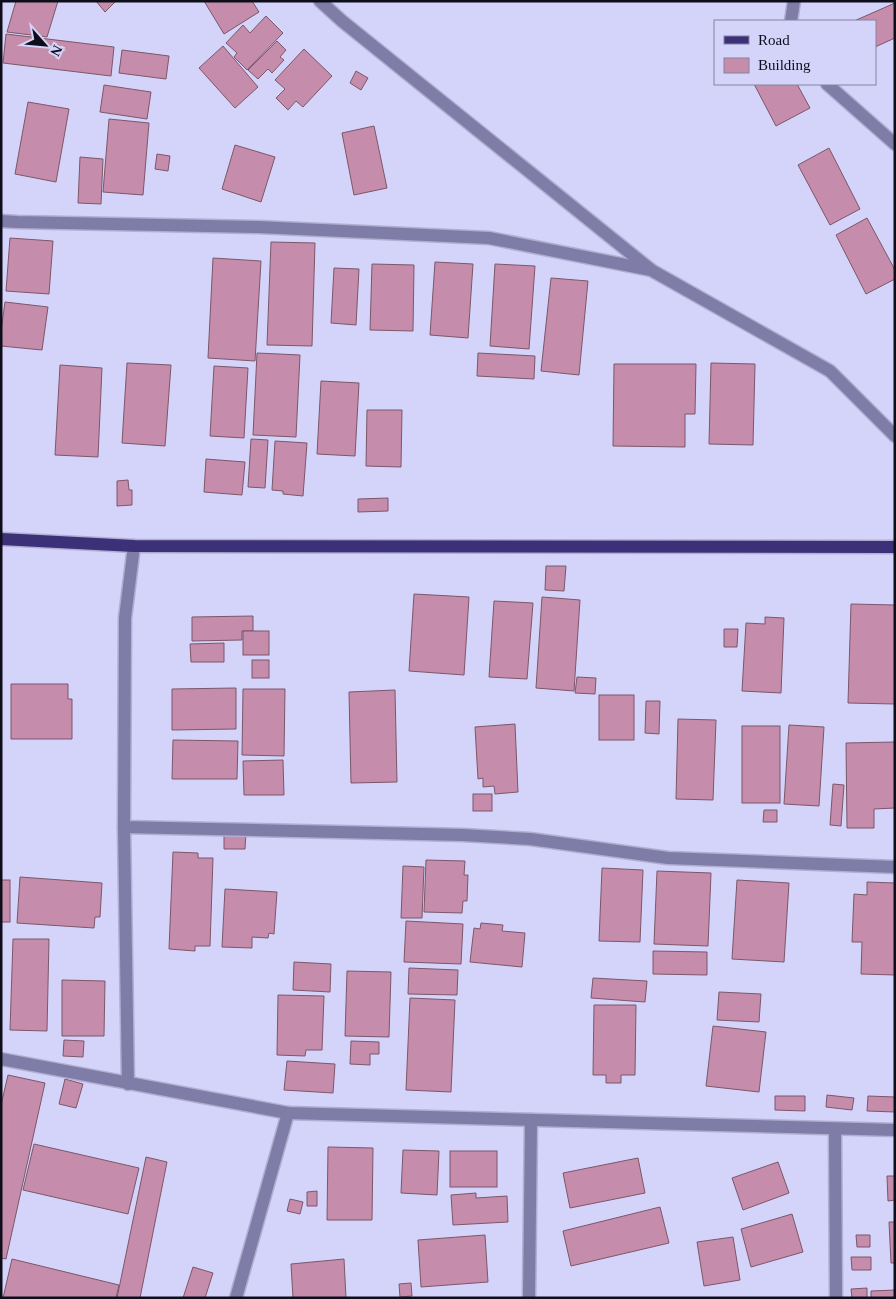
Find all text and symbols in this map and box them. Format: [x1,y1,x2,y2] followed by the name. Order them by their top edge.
[20,20,70,70] north arrow
[714,20,876,85] legend
[758,32,790,48] text: Road
[47,43,65,59] text: N
[758,57,811,73] text: Building

